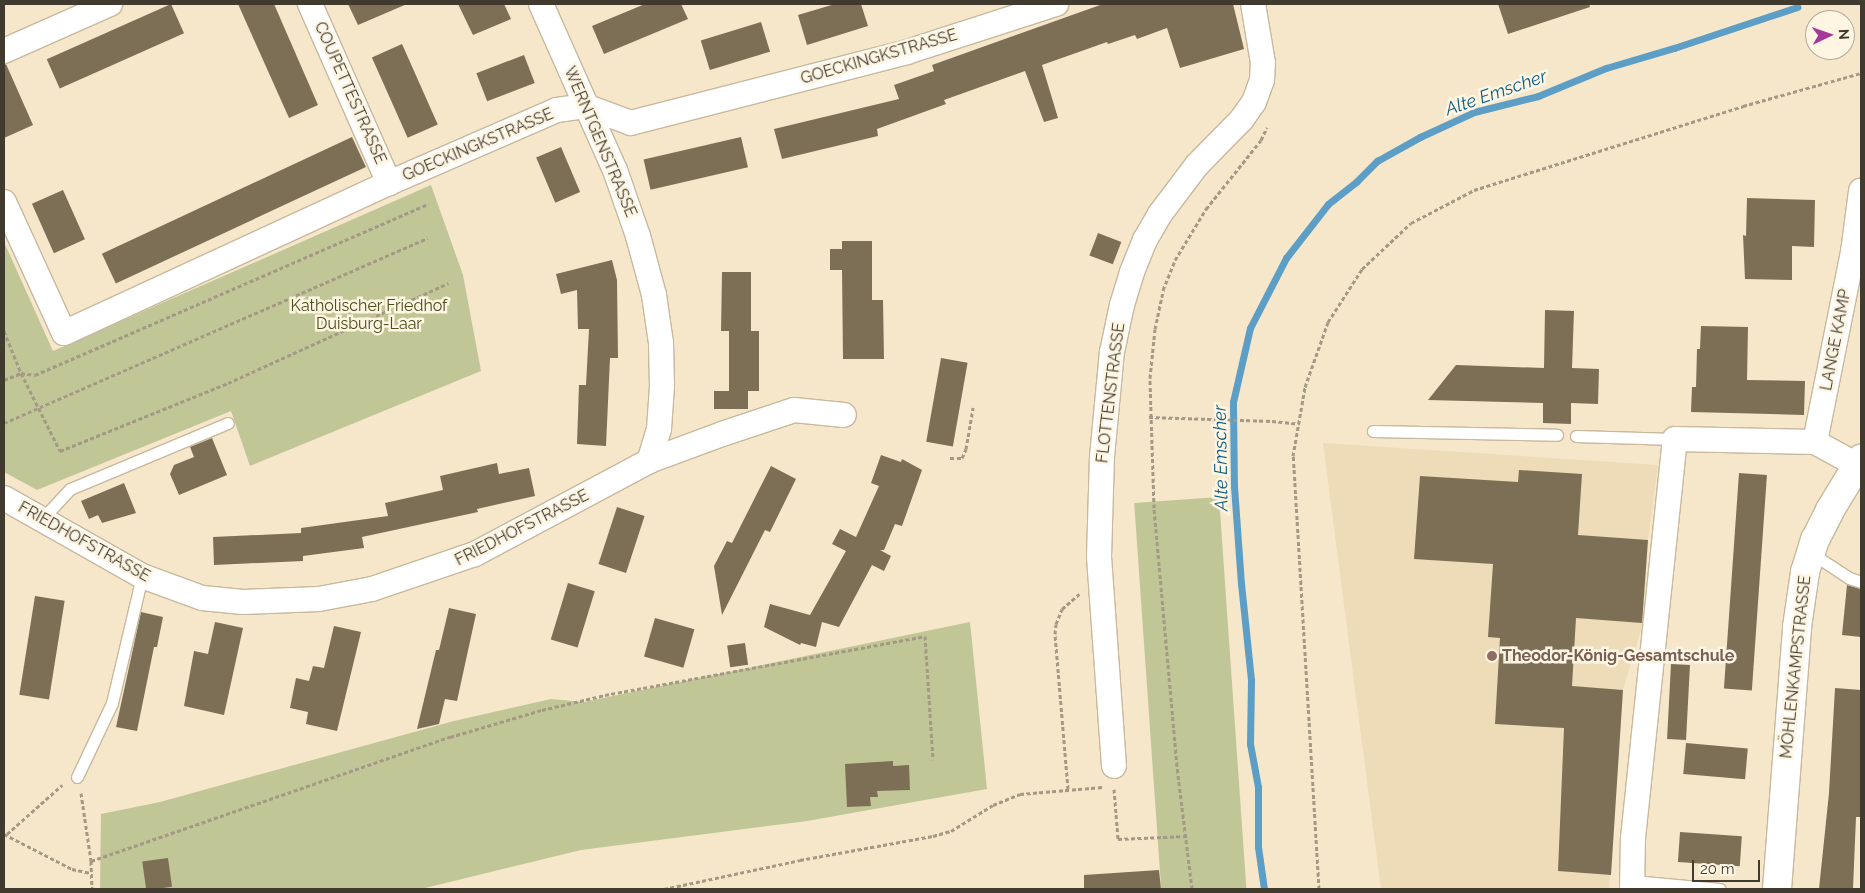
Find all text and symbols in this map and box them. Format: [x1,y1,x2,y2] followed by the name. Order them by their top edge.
[1805,10,1855,60] north arrow
[310,19,390,167] street label: COUPETTESTRASSE
[799,25,959,89] street label: GOECKINGKSTRASSE
[1836,29,1852,40] text: N
[560,64,640,220] street label: WERNTGENSTRASSE
[1442,66,1550,120] water label: Alte Emscher
[400,105,556,185] street label: GOECKINGKSTRASSE
[1817,288,1855,392] street label: LANGE KAMP
[290,296,448,334] park label: Katholischer Friedhof Duisburg-Laar
[1093,322,1129,464] street label: FLOTTENSTRASSE
[1209,405,1233,511] water label: Alte Emscher
[452,486,592,570] street label: FRIEDHOFSTRASSE
[15,498,153,586] street label: FRIEDHOFSTRASSE
[1777,574,1815,760] street label: MÖHLENKAMPSTRASSE
[1502,646,1734,666] place label: Theodor-König-Gesamtschule
[1486,650,1498,662] marker: Theodor-König-Gesamtschule
[1695,850,1762,882] scale bar
[1700,860,1735,878] text: 20 m

